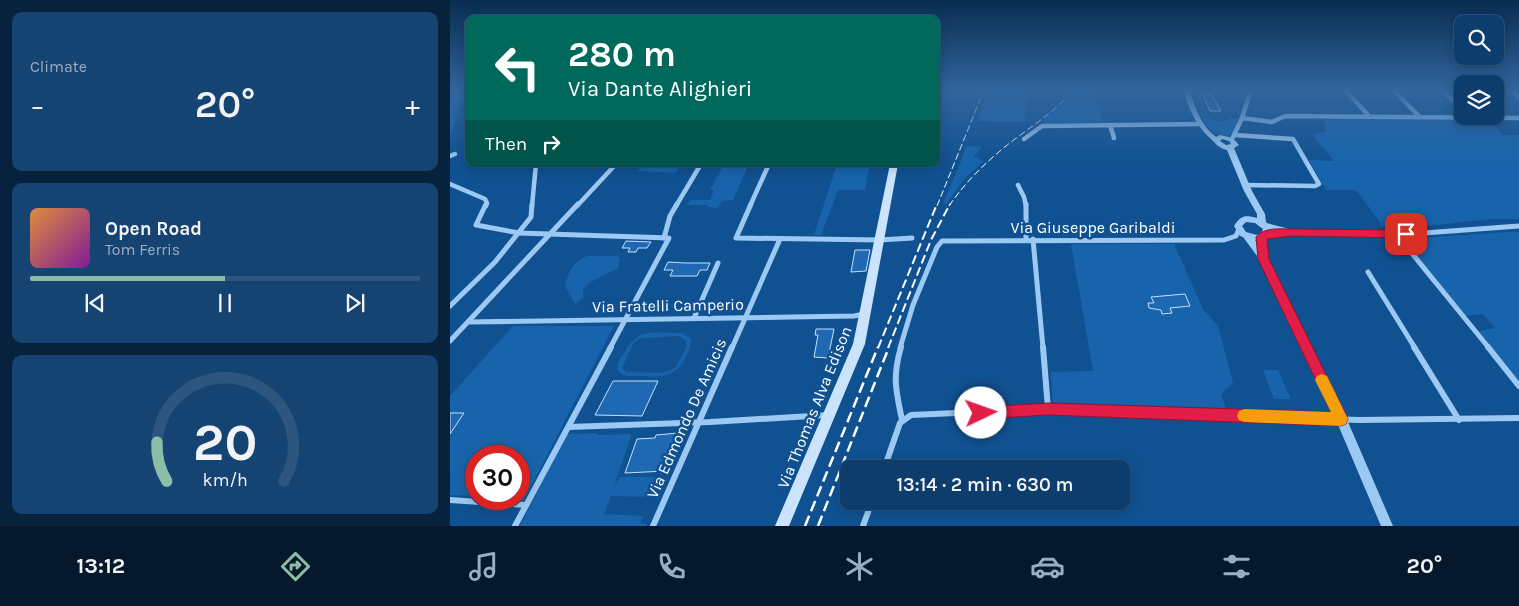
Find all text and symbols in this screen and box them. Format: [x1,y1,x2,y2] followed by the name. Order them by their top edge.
[1454,15,1504,125] map controls
[1454,15,1504,65] button: search
[568,34,676,75] text: 280 m
[485,35,550,100] icon: left
[30,57,87,76] text: Climate
[1454,75,1504,125] button: layers
[568,76,752,102] text: Via Dante Alighieri
[195,82,255,127] text: 20°
[30,89,45,122] text: −
[405,89,420,122] text: +
[537,130,565,158] icon: right
[485,133,527,155] text: Then
[1385,213,1427,255] pin
[105,218,202,240] text: Open Road
[1010,218,1176,237] street label: Via Giuseppe Garibaldi
[1392,220,1420,248] icon: arrive
[105,240,180,259] text: Tom Ferris
[81,289,109,317] icon: previous
[211,289,239,317] icon: pause
[341,289,369,317] icon: next
[592,295,744,316] street label: Via Fratelli Camperio
[773,323,856,491] street label: Via Thomas Alva Edison
[643,335,730,501] street label: Via Edmondo De Amicis
[954,386,1006,438] position arrow
[193,412,257,473] text: 20
[465,445,530,510] speed limit sign: 30
[202,470,248,491] text: km/h
[896,474,1074,496] text: 13:14 · 2 min · 630 m
[278,549,313,584] icon: directions
[466,549,501,584] icon: music
[654,549,689,584] icon: phone
[842,549,877,584] icon: climate
[1030,549,1065,584] icon: car
[1219,549,1254,584] icon: filters
[77,553,125,579] text: 13:12
[1407,553,1442,579] text: 20°

